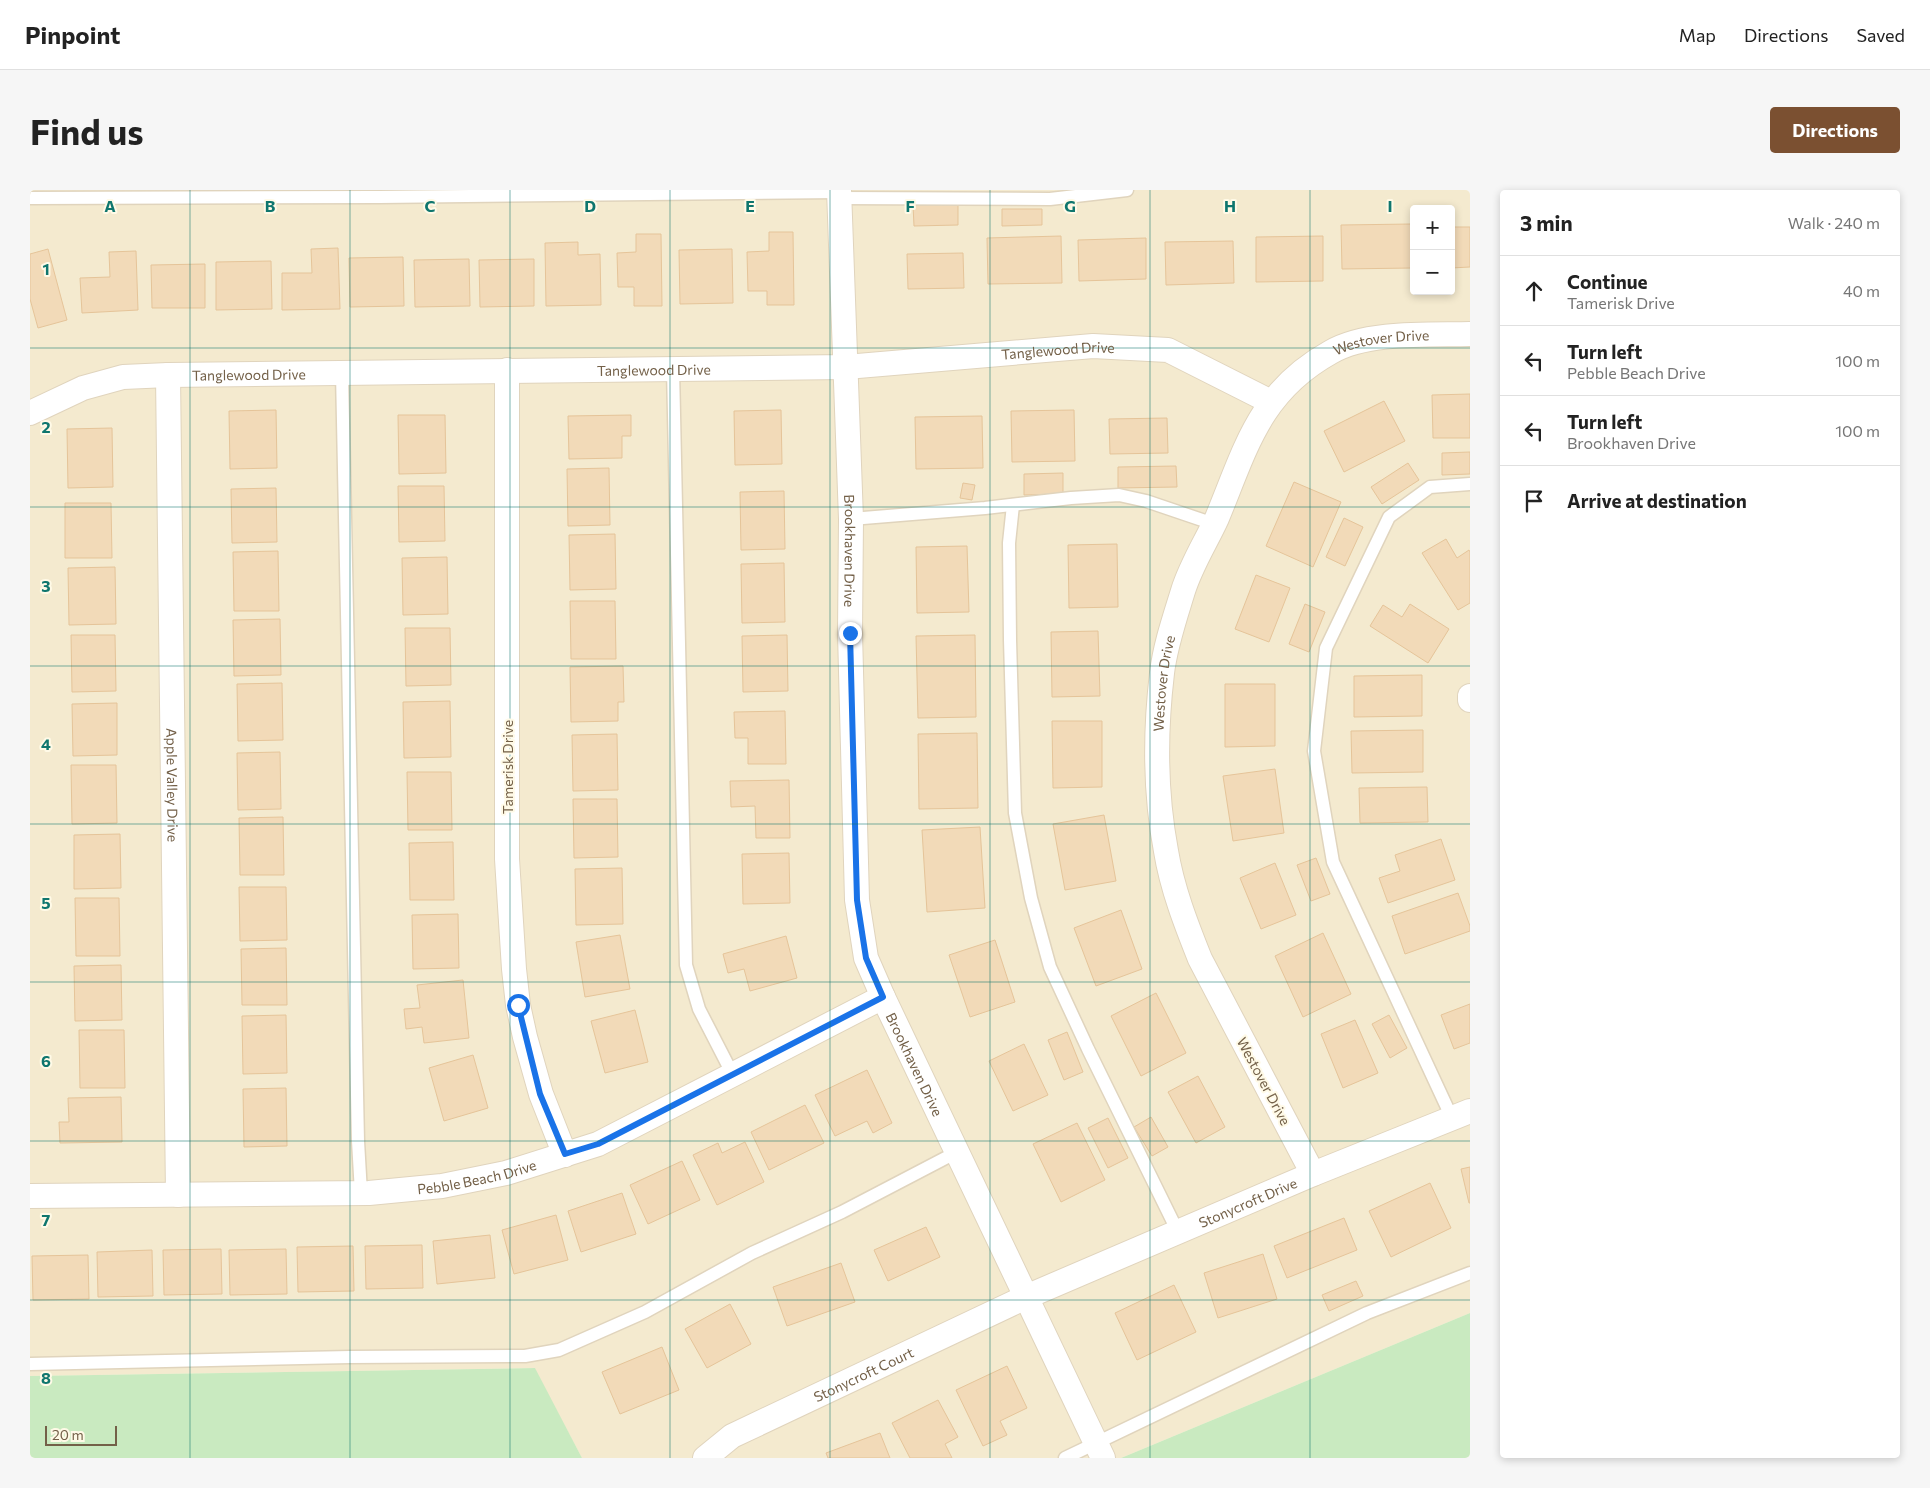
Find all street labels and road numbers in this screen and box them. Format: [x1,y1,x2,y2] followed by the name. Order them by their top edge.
[1330,326,1429,358] street label: Westover Drive
[1001,337,1115,362] street label: Tanglewood Drive
[597,360,711,378] street label: Tanglewood Drive
[192,365,306,383] street label: Tanglewood Drive
[842,494,860,607] street label: Brookhaven Drive
[1149,633,1178,732] street label: Westover Drive
[499,720,516,814] street label: Tamerisk Drive
[164,728,182,842] street label: Apple Valley Drive
[883,1010,947,1119] street label: Brookhaven Drive
[1234,1034,1294,1128] street label: Westover Drive
[416,1156,538,1197] street label: Pebble Beach Drive
[1196,1174,1299,1231] street label: Stonycroft Drive
[811,1343,916,1405] street label: Stonycroft Court

